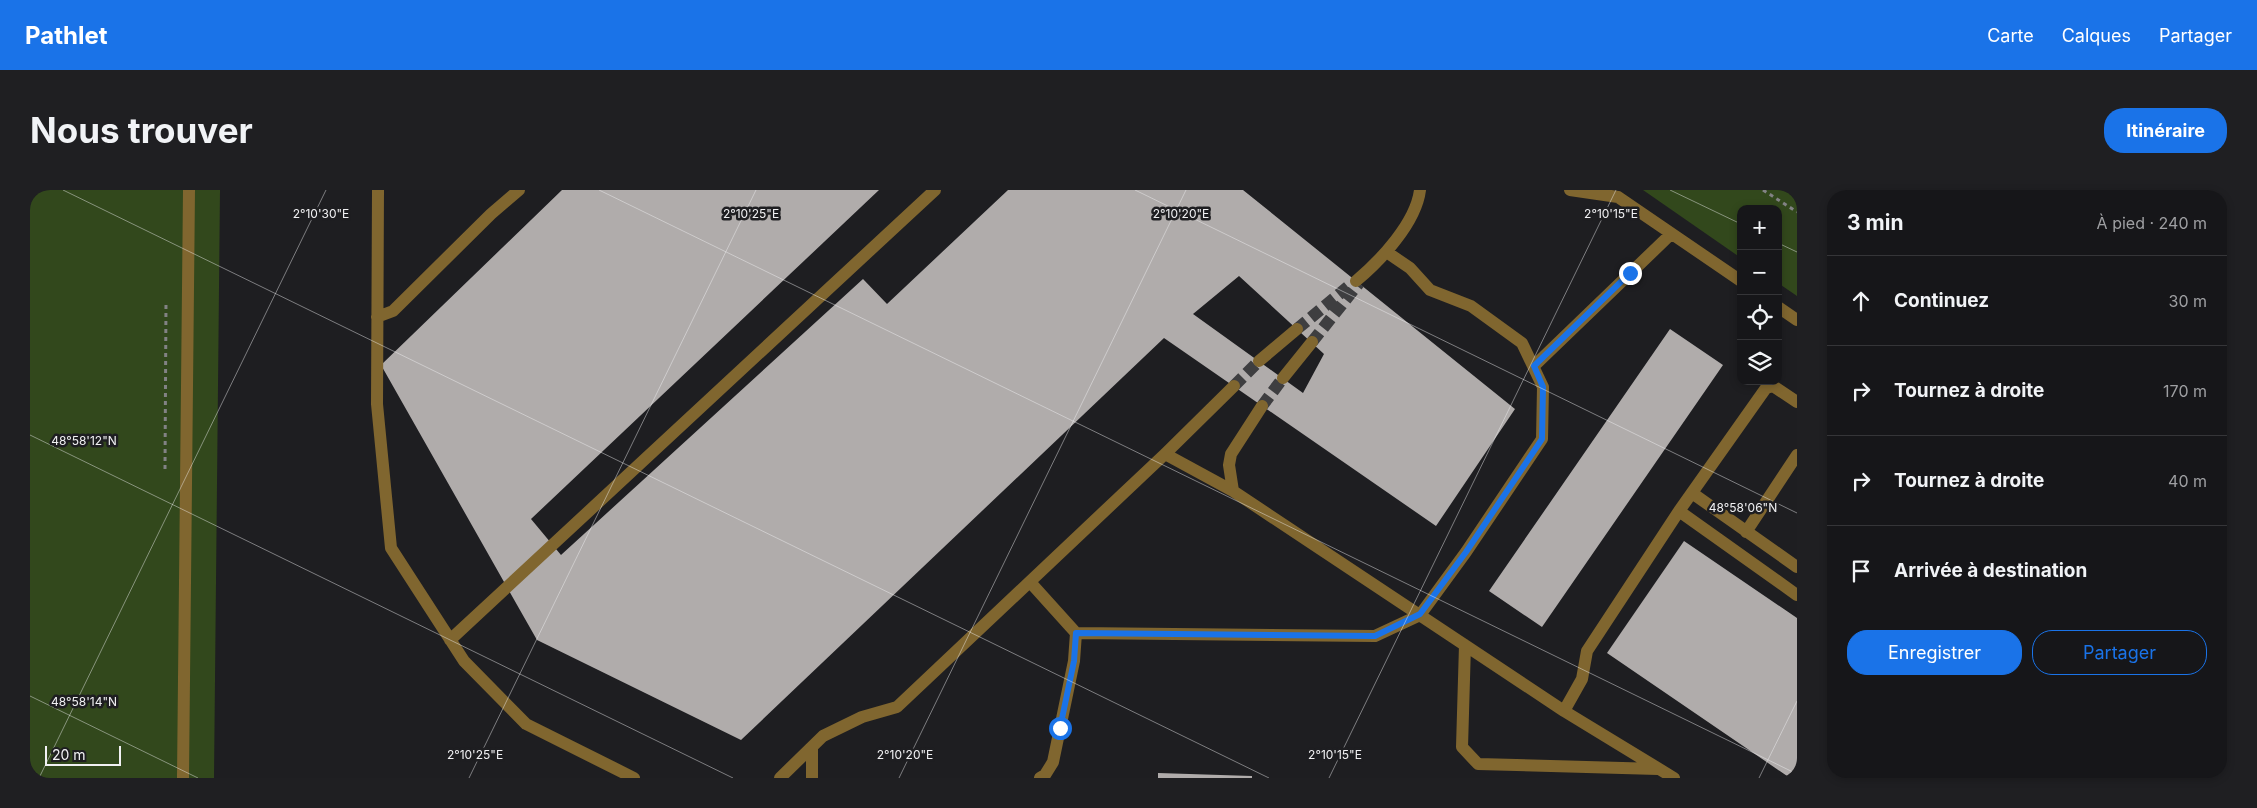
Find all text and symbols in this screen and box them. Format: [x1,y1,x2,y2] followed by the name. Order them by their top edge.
[25,21,108,50] text: Pathlet
[1987,25,2034,46] text: Carte
[2062,25,2131,46] text: Calques
[2159,25,2232,46] text: Partager
[2104,108,2227,153] button: Itinéraire
[30,109,253,151] text: Nous trouver
[1737,205,1782,385] map controls
[1737,205,1782,250] button: +
[293,206,349,221] text: 2°10'30"E
[723,206,779,221] text: 2°10'25"E
[1153,206,1209,221] text: 2°10'20"E
[1584,206,1638,221] text: 2°10'15"E
[1847,210,1903,235] text: 3 min
[2097,213,2207,233] text: À pied · 240 m
[1737,250,1782,295] button: −
[1619,262,1642,285] route end
[1847,287,1875,315] icon: ahead
[1894,289,1989,312] text: Continuez
[2169,291,2207,311] text: 30 m
[1737,295,1782,340] button: locate
[1737,340,1782,385] button: layers
[1847,377,1875,405] icon: right
[1894,379,2044,402] text: Tournez à droite
[2163,381,2207,401] text: 170 m
[51,433,117,448] text: 48°58'12"N
[1847,467,1875,495] icon: right
[1894,469,2044,492] text: Tournez à droite
[2168,471,2207,491] text: 40 m
[1709,500,1777,515] text: 48°58'06"N
[1847,557,1875,585] icon: arrive
[1894,559,2087,582] text: Arrivée à destination
[1847,630,2022,675] button: Enregistrer
[2032,630,2207,675] button: Partager
[51,694,117,709] text: 48°58'14"N
[1049,717,1072,740] route start
[45,743,121,766] scale bar
[52,746,86,763] text: 20 m
[447,747,503,762] text: 2°10'25"E
[877,747,933,762] text: 2°10'20"E
[1308,747,1362,762] text: 2°10'15"E

